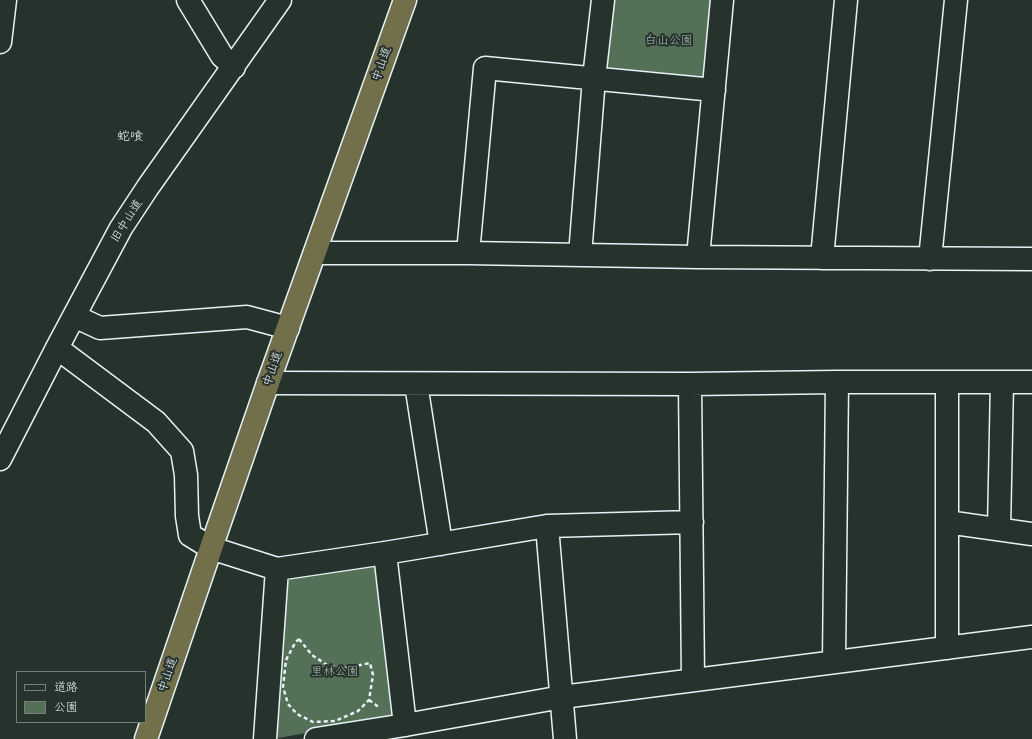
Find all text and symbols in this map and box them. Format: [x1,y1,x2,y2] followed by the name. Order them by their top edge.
[645,34,693,48] park label: 白山公園
[369,45,395,83] street label: 中山道
[117,129,143,145] district label: 蛇喰
[108,197,146,245] street label: 旧中山道
[260,350,286,388] street label: 中山道
[155,656,181,694] street label: 中山道
[311,665,359,679] park label: 里林公園
[16,671,146,723] legend
[54,676,78,698] text: 道路
[54,696,78,718] text: 公園

